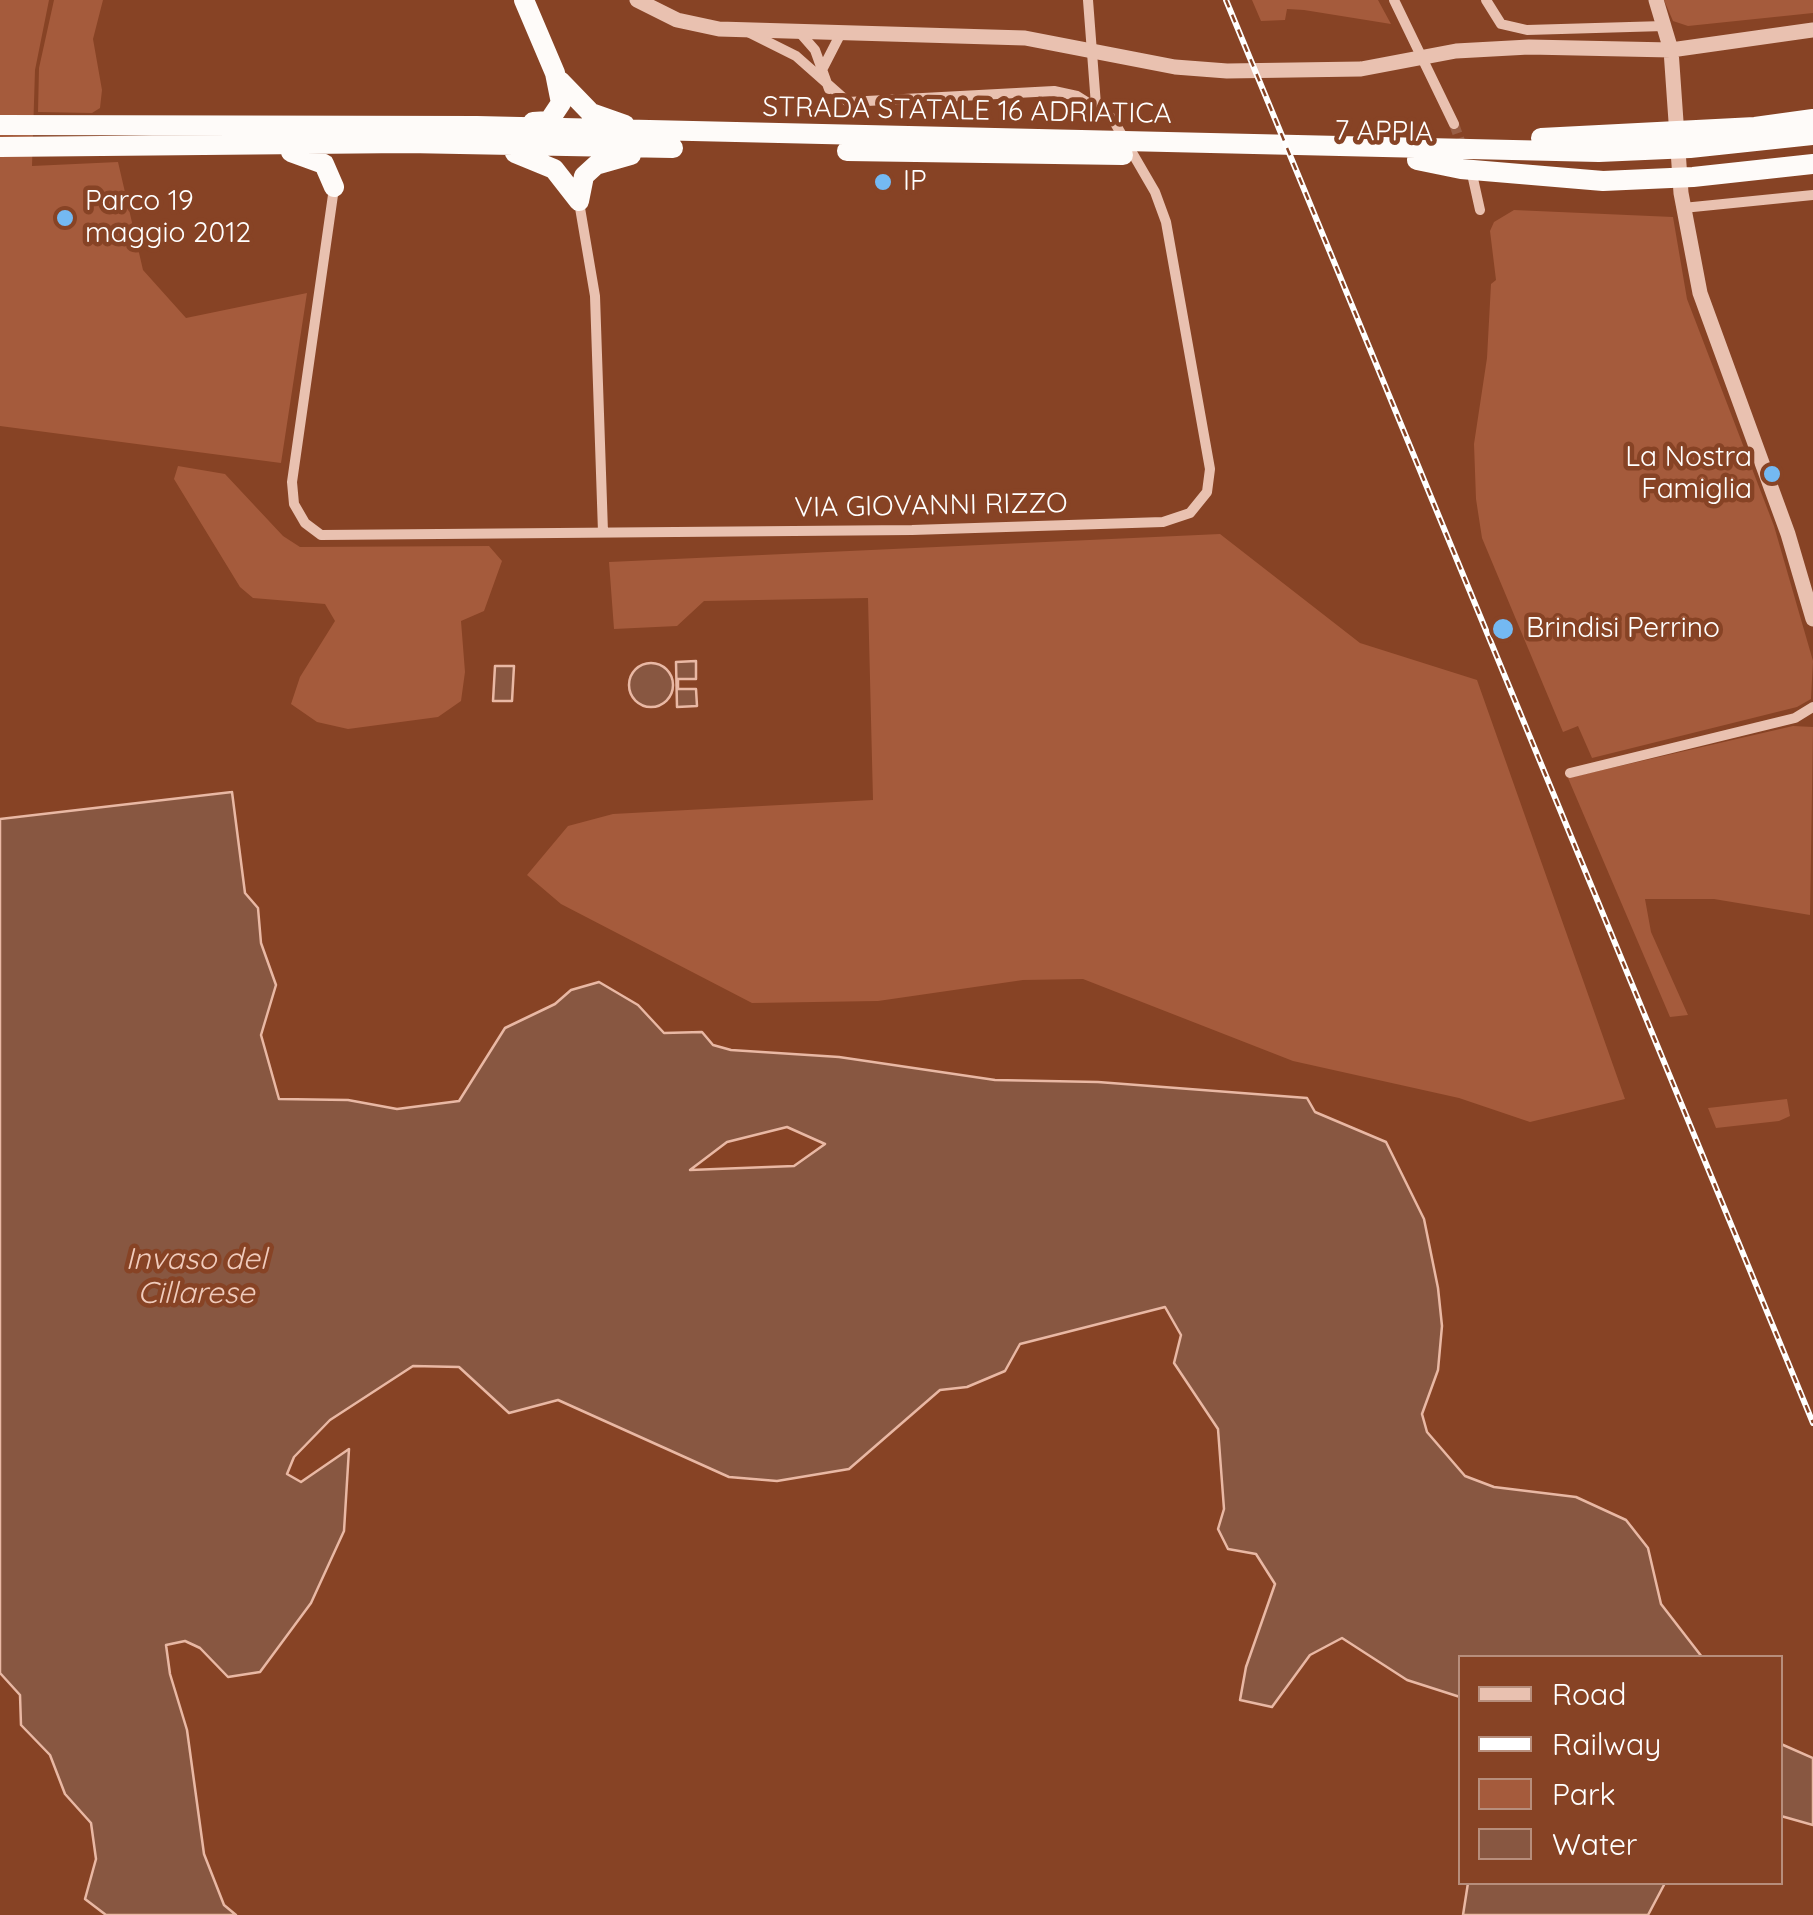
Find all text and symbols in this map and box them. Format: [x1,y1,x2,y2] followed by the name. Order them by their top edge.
[762,91,1172,131] street label: STRADA STATALE 16 ADRIATICA
[1334,114,1434,150] street label: 7 APPIA
[903,165,927,199] place label: IP
[872,171,894,193] marker: IP
[85,185,251,251] place label: Parco 19 maggio 2012
[54,207,76,229] marker: Parco 19 maggio 2012
[1625,441,1752,507] place label: La Nostra Famiglia
[1761,463,1783,485] marker: La Nostra Famiglia
[794,487,1068,525] street label: VIA GIOVANNI RIZZO
[1526,612,1720,646] place label: Brindisi Perrino
[1490,616,1516,642] marker: Brindisi Perrino
[125,1242,267,1312] water label: Invaso del Cillarese
[1458,1655,1783,1885] legend
[1552,1675,1626,1713] text: Road
[1552,1725,1661,1763] text: Railway
[1552,1775,1616,1813] text: Park
[1552,1825,1637,1863] text: Water

